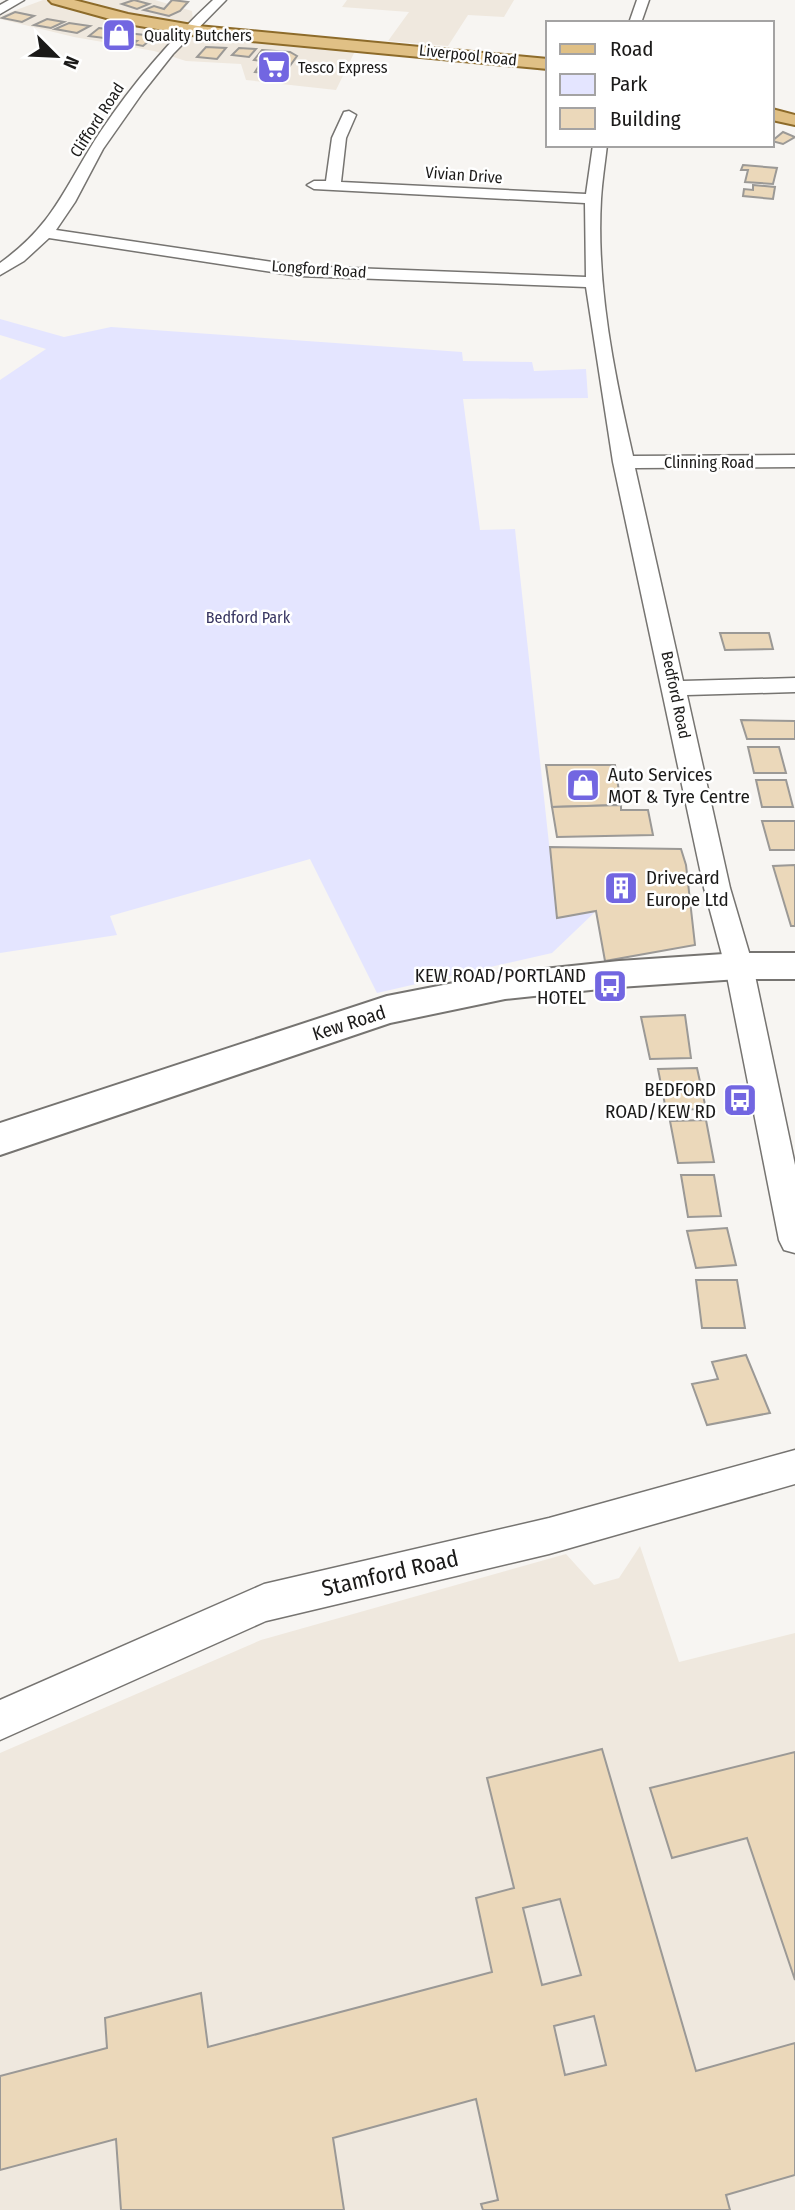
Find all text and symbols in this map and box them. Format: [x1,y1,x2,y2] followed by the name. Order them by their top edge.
[100,16,138,54] shop icon: Quality Butchers
[21,21,91,91] north arrow
[546,21,774,147] legend
[144,26,252,45] place label: Quality Butchers
[610,36,654,62] text: Road
[418,40,518,70] street label: Liverpool Road
[255,48,293,86] supermarket icon: Tesco Express
[58,53,84,73] text: N
[298,58,388,77] place label: Tesco Express
[610,71,648,97] text: Park
[66,79,128,161] street label: Clifford Road
[610,106,681,132] text: Building
[425,163,503,187] street label: Vivian Drive
[271,256,367,282] street label: Longford Road
[664,453,754,472] street label: Clinning Road
[206,608,291,627] park label: Bedford Park
[657,649,695,741] street label: Bedford Road
[608,763,750,808] place label: Auto Services MOT & Tyre Centre
[564,766,602,804] shop icon: Auto Services MOT & Tyre Centre
[646,866,729,911] place label: Drivecard Europe Ltd
[602,869,640,907] building icon: Drivecard Europe Ltd
[415,964,587,1009] place label: KEW ROAD/PORTLAND HOTEL
[591,967,629,1005] bus stop icon: KEW ROAD/PORTLAND HOTEL
[310,1000,388,1046] street label: Kew Road
[605,1078,716,1123] place label: BEDFORD ROAD/KEW RD
[721,1081,759,1119] bus stop icon: BEDFORD ROAD/KEW RD
[319,1544,461,1602] street label: Stamford Road

